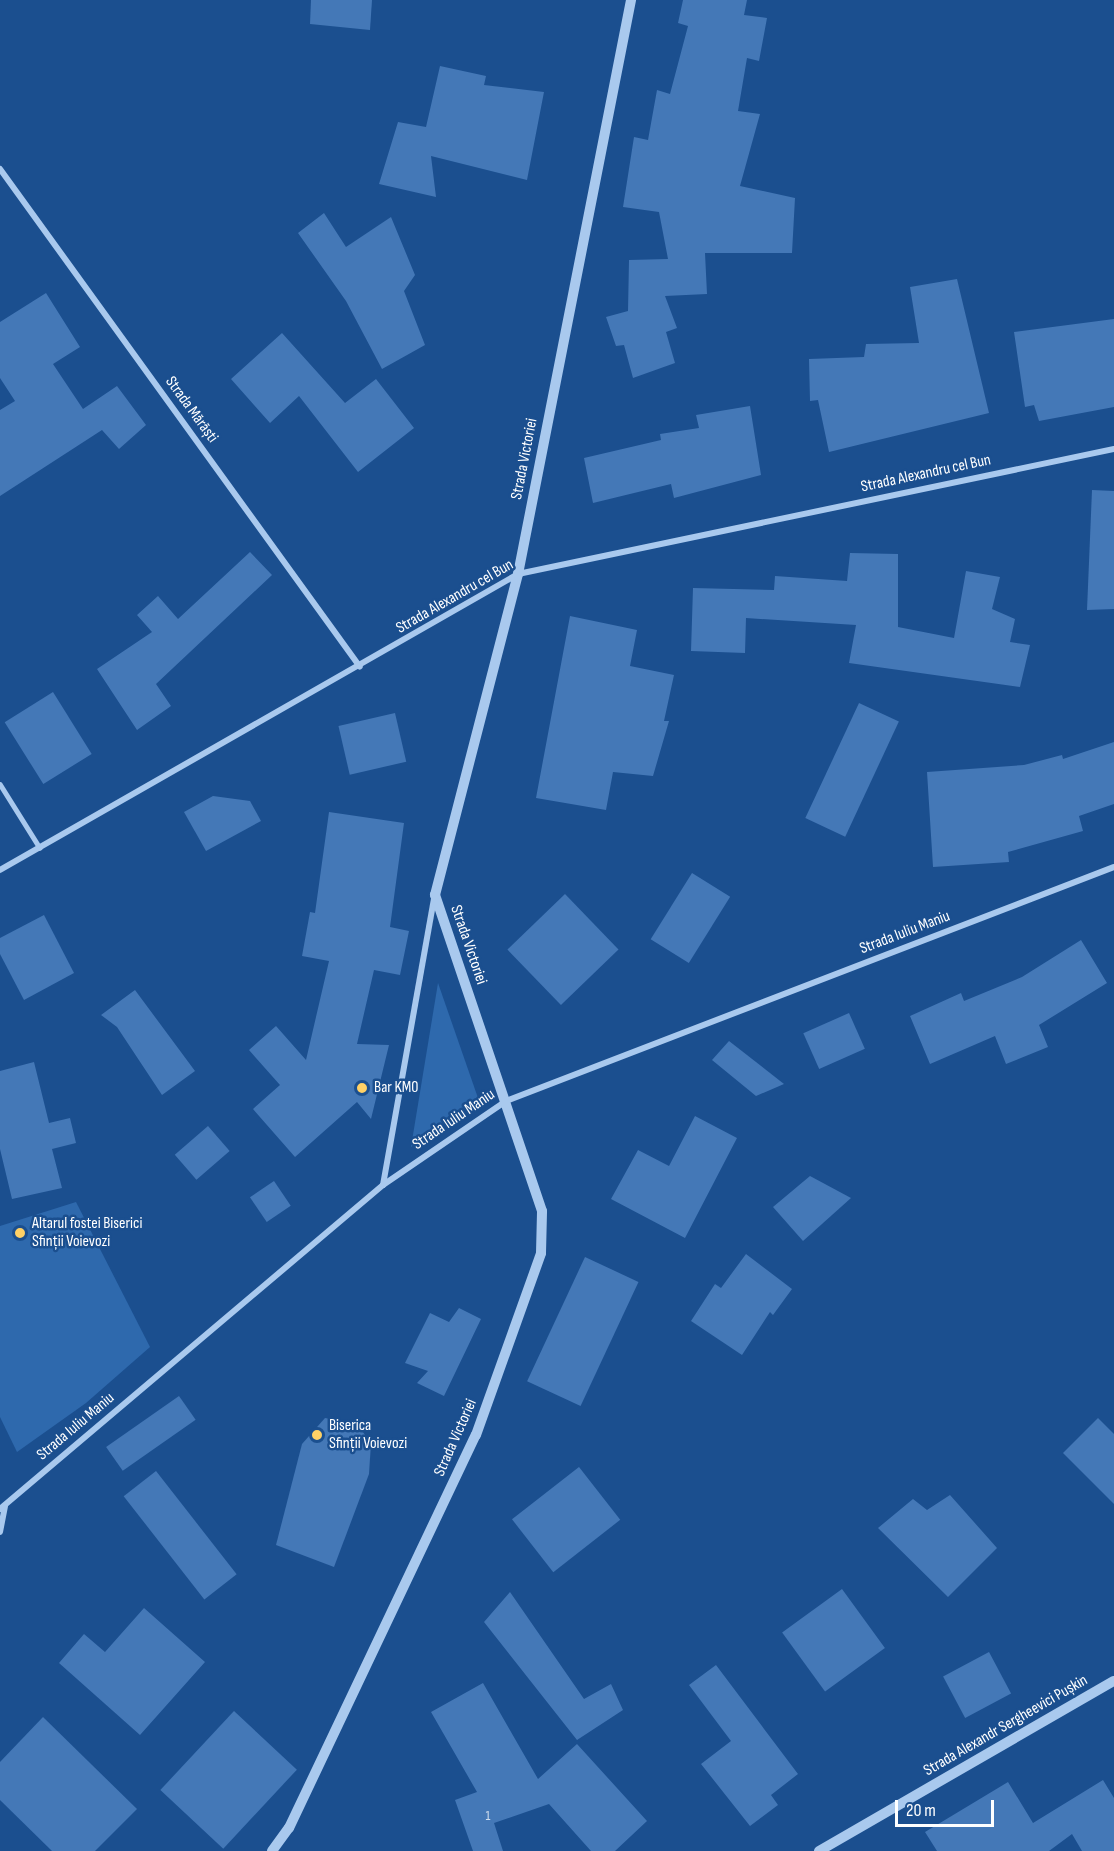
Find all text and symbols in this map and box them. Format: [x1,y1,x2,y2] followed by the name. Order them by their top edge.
[160,373,222,447] street label: Strada Mărăști
[508,417,542,501] street label: Strada Victoriei
[859,451,993,497] street label: Strada Alexandru cel Bun
[393,556,517,638] street label: Strada Alexandru cel Bun
[446,903,490,987] street label: Strada Victoriei
[857,907,953,959] street label: Strada Iuliu Maniu
[374,1078,418,1098] place label: Bar KM0
[355,1081,369,1095] marker: Bar KM0
[409,1085,499,1155] street label: Strada Iuliu Maniu
[32,1214,142,1252] place label: Altarul fostei Biserici Sfinții Voievozi
[13,1226,27,1240] marker: Altarul fostei Biserici Sfinții Voievozi
[33,1389,119,1465] street label: Strada Iuliu Maniu
[430,1396,482,1480] street label: Strada Victoriei
[329,1416,407,1454] place label: Biserica Sfinții Voievozi
[310,1428,324,1442] marker: Biserica Sfinții Voievozi
[921,1671,1091,1781] street label: Strada Alexandr Sergheevici Pușkin
[898,1788,997,1826] scale bar
[906,1800,936,1821] text: 20 m
[486,1808,490,1824] house number: 1

